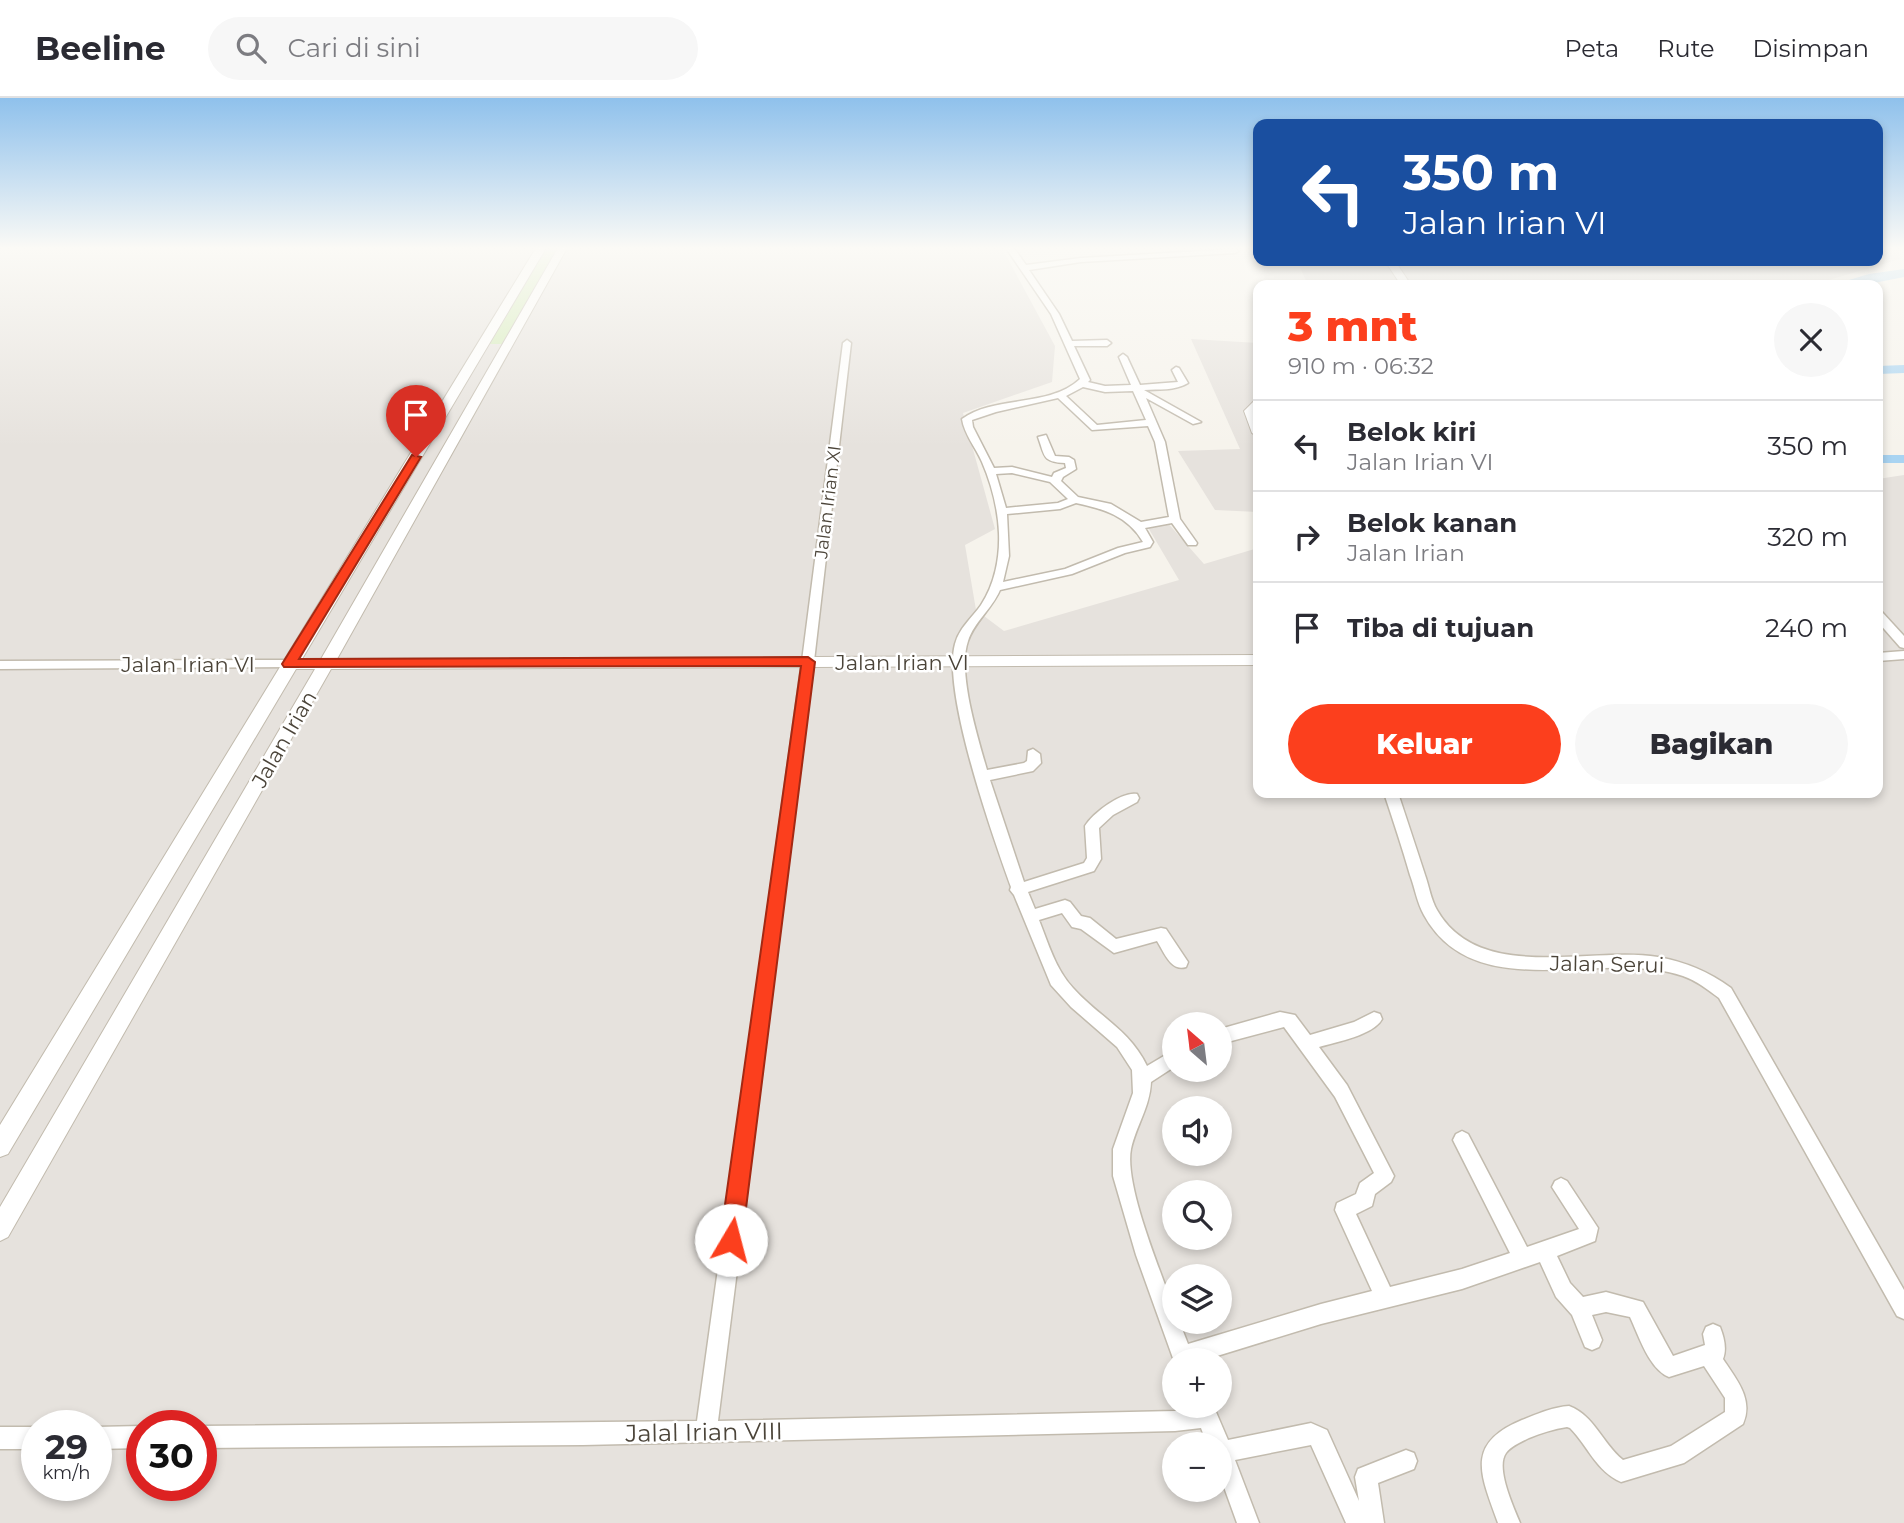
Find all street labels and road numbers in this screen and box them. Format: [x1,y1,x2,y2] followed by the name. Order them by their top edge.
[810,444,846,561] street label: Jalan Irian XI
[834,650,969,675] street label: Jalan Irian VI
[120,652,255,677] street label: Jalan Irian VI
[246,686,322,793] street label: Jalan Irian
[1549,950,1664,977] street label: Jalan Serui
[624,1416,783,1448] street label: Jalal Irian VIII

